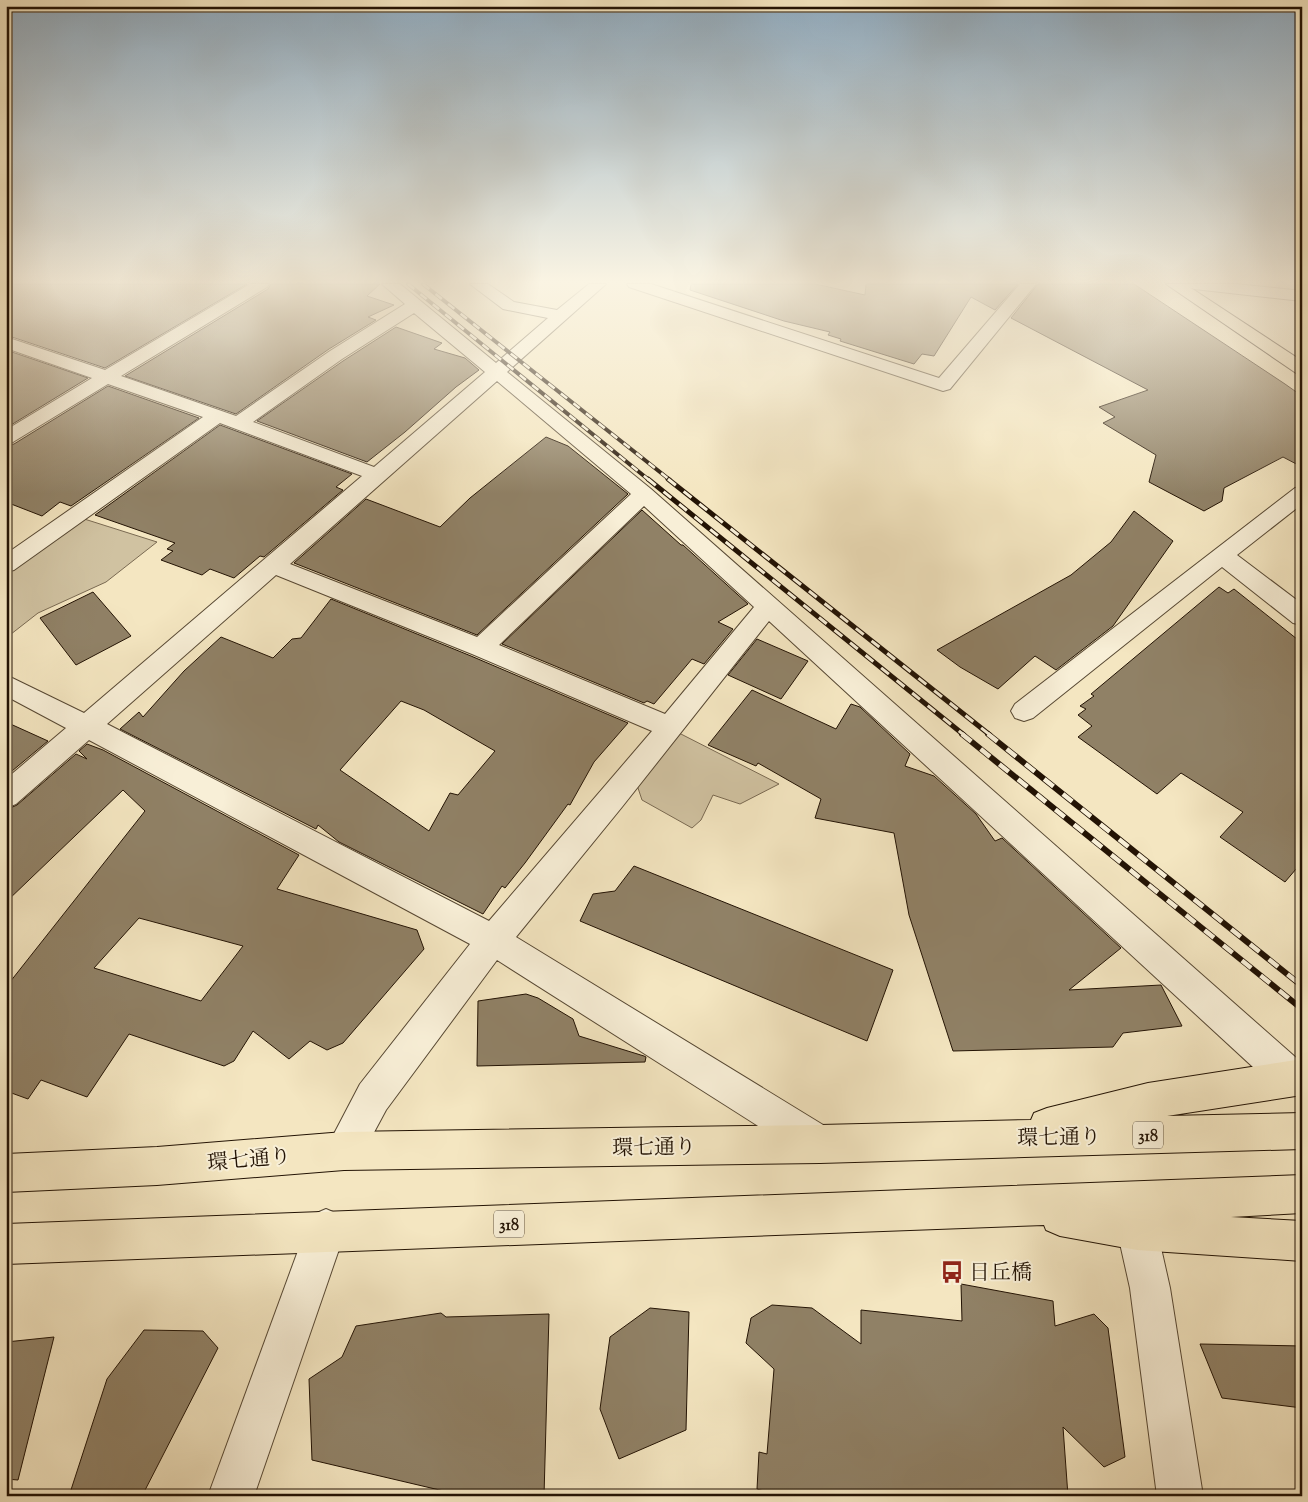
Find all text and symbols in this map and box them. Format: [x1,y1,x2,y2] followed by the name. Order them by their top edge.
[1133,1122,1163,1148] road number: 318
[1017,1123,1101,1155] street label: 環七通り
[612,1133,696,1165] street label: 環七通り
[206,1142,292,1180] street label: 環七通り
[494,1210,524,1238] road number: 318
[939,1259,965,1285] bus stop icon: 日丘橋
[969,1259,1032,1289] place label: 日丘橋

